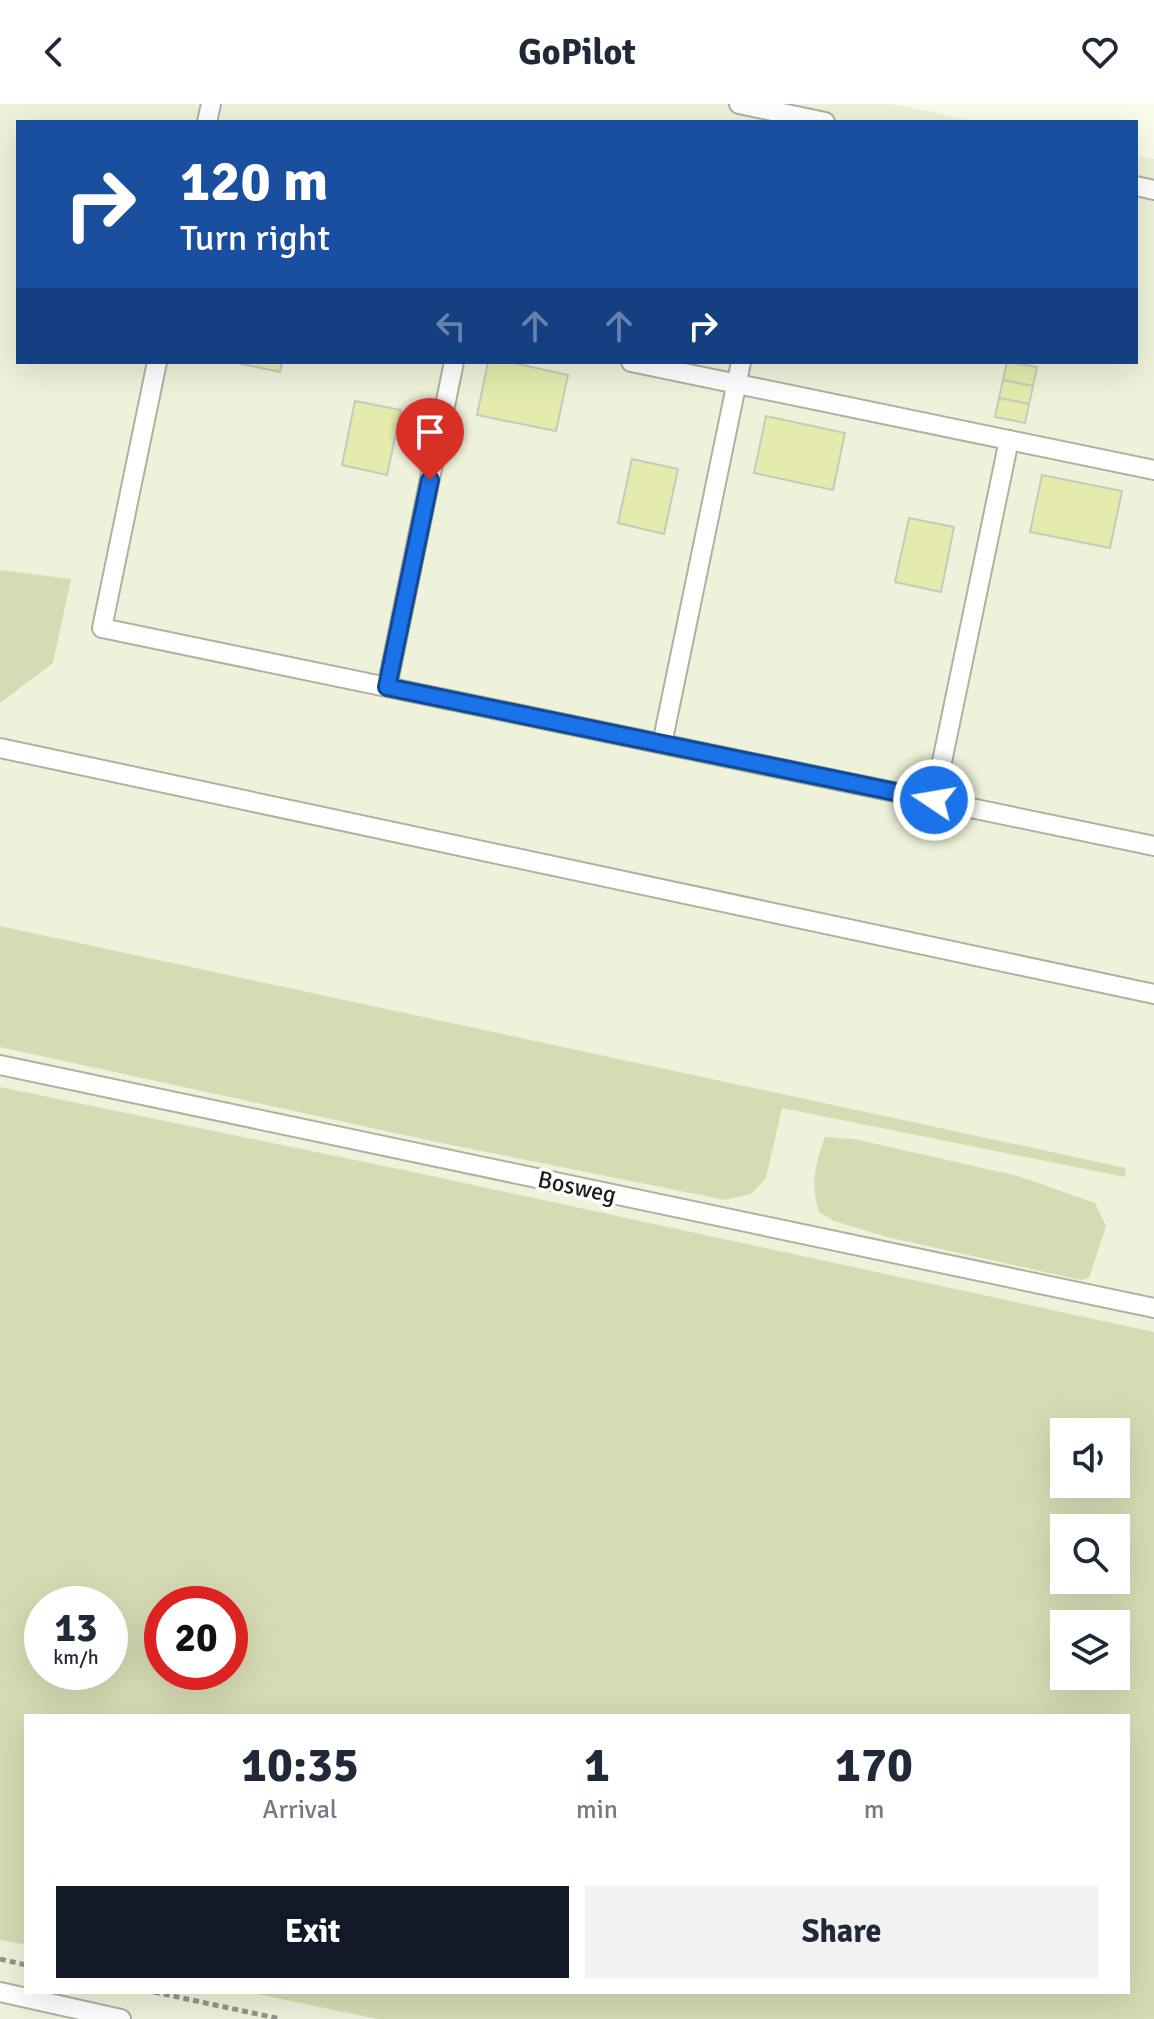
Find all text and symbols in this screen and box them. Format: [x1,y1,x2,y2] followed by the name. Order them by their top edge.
[32,30,76,74] icon: back
[518,30,636,75] text: GoPilot
[1078,30,1122,74] icon: heart
[180,147,328,216] text: 120 m
[48,152,152,256] icon: right
[180,216,330,261] text: Turn right
[429,304,473,348] icon: left
[513,304,557,348] icon: ahead
[597,304,641,348] icon: ahead
[681,304,725,348] icon: right
[396,398,464,480] pin
[408,410,452,454] icon: arrive
[892,758,976,842] position arrow
[535,1164,619,1210] street label: Bosweg
[1050,1418,1130,1690] map controls
[1050,1418,1130,1498] button: sound
[1050,1514,1130,1594] button: search
[144,1586,248,1690] speed limit sign: 20
[54,1603,98,1653] text: 13
[1050,1610,1130,1690] button: layers
[53,1645,99,1670] text: km/h
[241,1736,359,1795] text: 10:35
[584,1736,610,1795] text: 1
[835,1736,913,1795] text: 170
[263,1794,337,1826] text: Arrival
[576,1794,618,1826] text: min
[864,1794,884,1826] text: m
[56,1886,569,1978] button: Exit
[585,1886,1098,1978] button: Share

